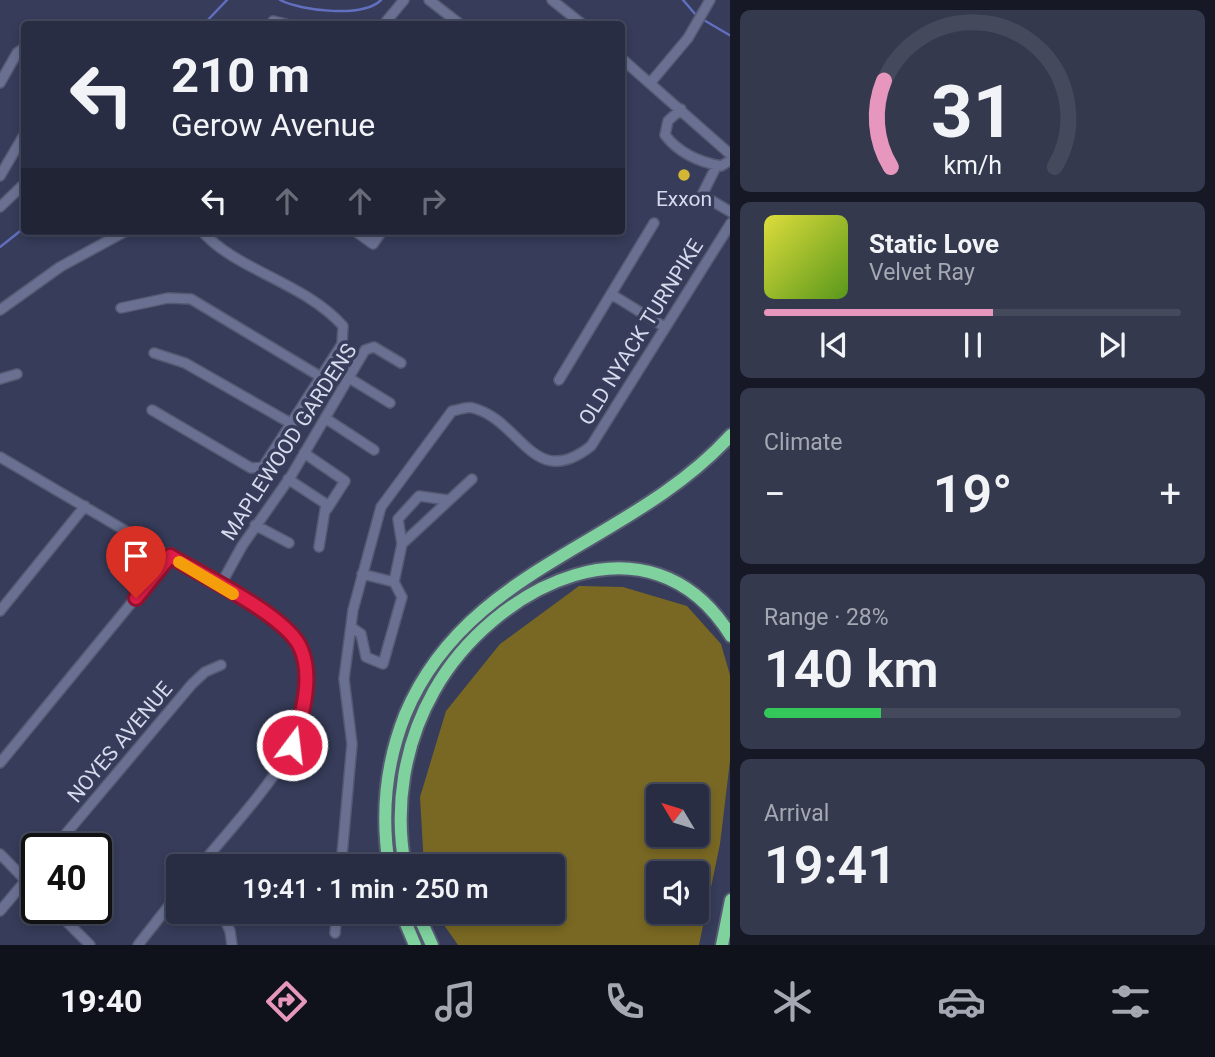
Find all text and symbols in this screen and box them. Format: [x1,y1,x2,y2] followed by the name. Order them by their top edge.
[171,47,310,104] text: 210 m
[56,49,147,140] icon: left
[931,69,1014,155] text: 31
[171,106,375,144] text: Gerow Avenue
[943,151,1002,180] text: km/h
[676,167,692,183] marker: Exxon
[195,182,233,220] icon: left
[268,182,306,220] icon: ahead
[341,182,379,220] icon: ahead
[414,182,452,220] icon: right
[656,187,712,211] place label: Exxon
[869,229,999,259] text: Static Love
[574,235,708,429] street label: OLD NYACK TURNPIKE
[869,259,975,286] text: Velvet Ray
[815,326,853,364] icon: previous
[954,326,992,364] icon: pause
[1093,326,1131,364] icon: next
[216,339,362,545] street label: MAPLEWOOD GARDENS
[764,429,843,456] text: Climate
[933,464,1012,525] text: 19°
[764,472,786,516] text: −
[1159,472,1181,516] text: +
[106,526,166,598] pin
[117,537,155,575] icon: arrive
[764,604,889,631] text: Range · 28%
[764,639,939,700] text: 140 km
[63,677,177,807] street label: NOYES AVENUE
[255,708,329,782] position arrow
[646,784,709,847] north arrow
[646,784,709,924] map controls
[764,800,829,827] text: Arrival
[21,833,112,924] speed limit sign: 40
[764,835,897,896] text: 19:41
[646,861,709,924] button: sound
[242,874,489,904] text: 19:41 · 1 min · 250 m
[262,977,311,1026] icon: directions
[431,977,480,1026] icon: music
[600,977,649,1026] icon: phone
[768,977,817,1026] icon: climate
[937,977,986,1026] icon: car
[1106,977,1155,1026] icon: filters
[60,982,142,1020] text: 19:40

